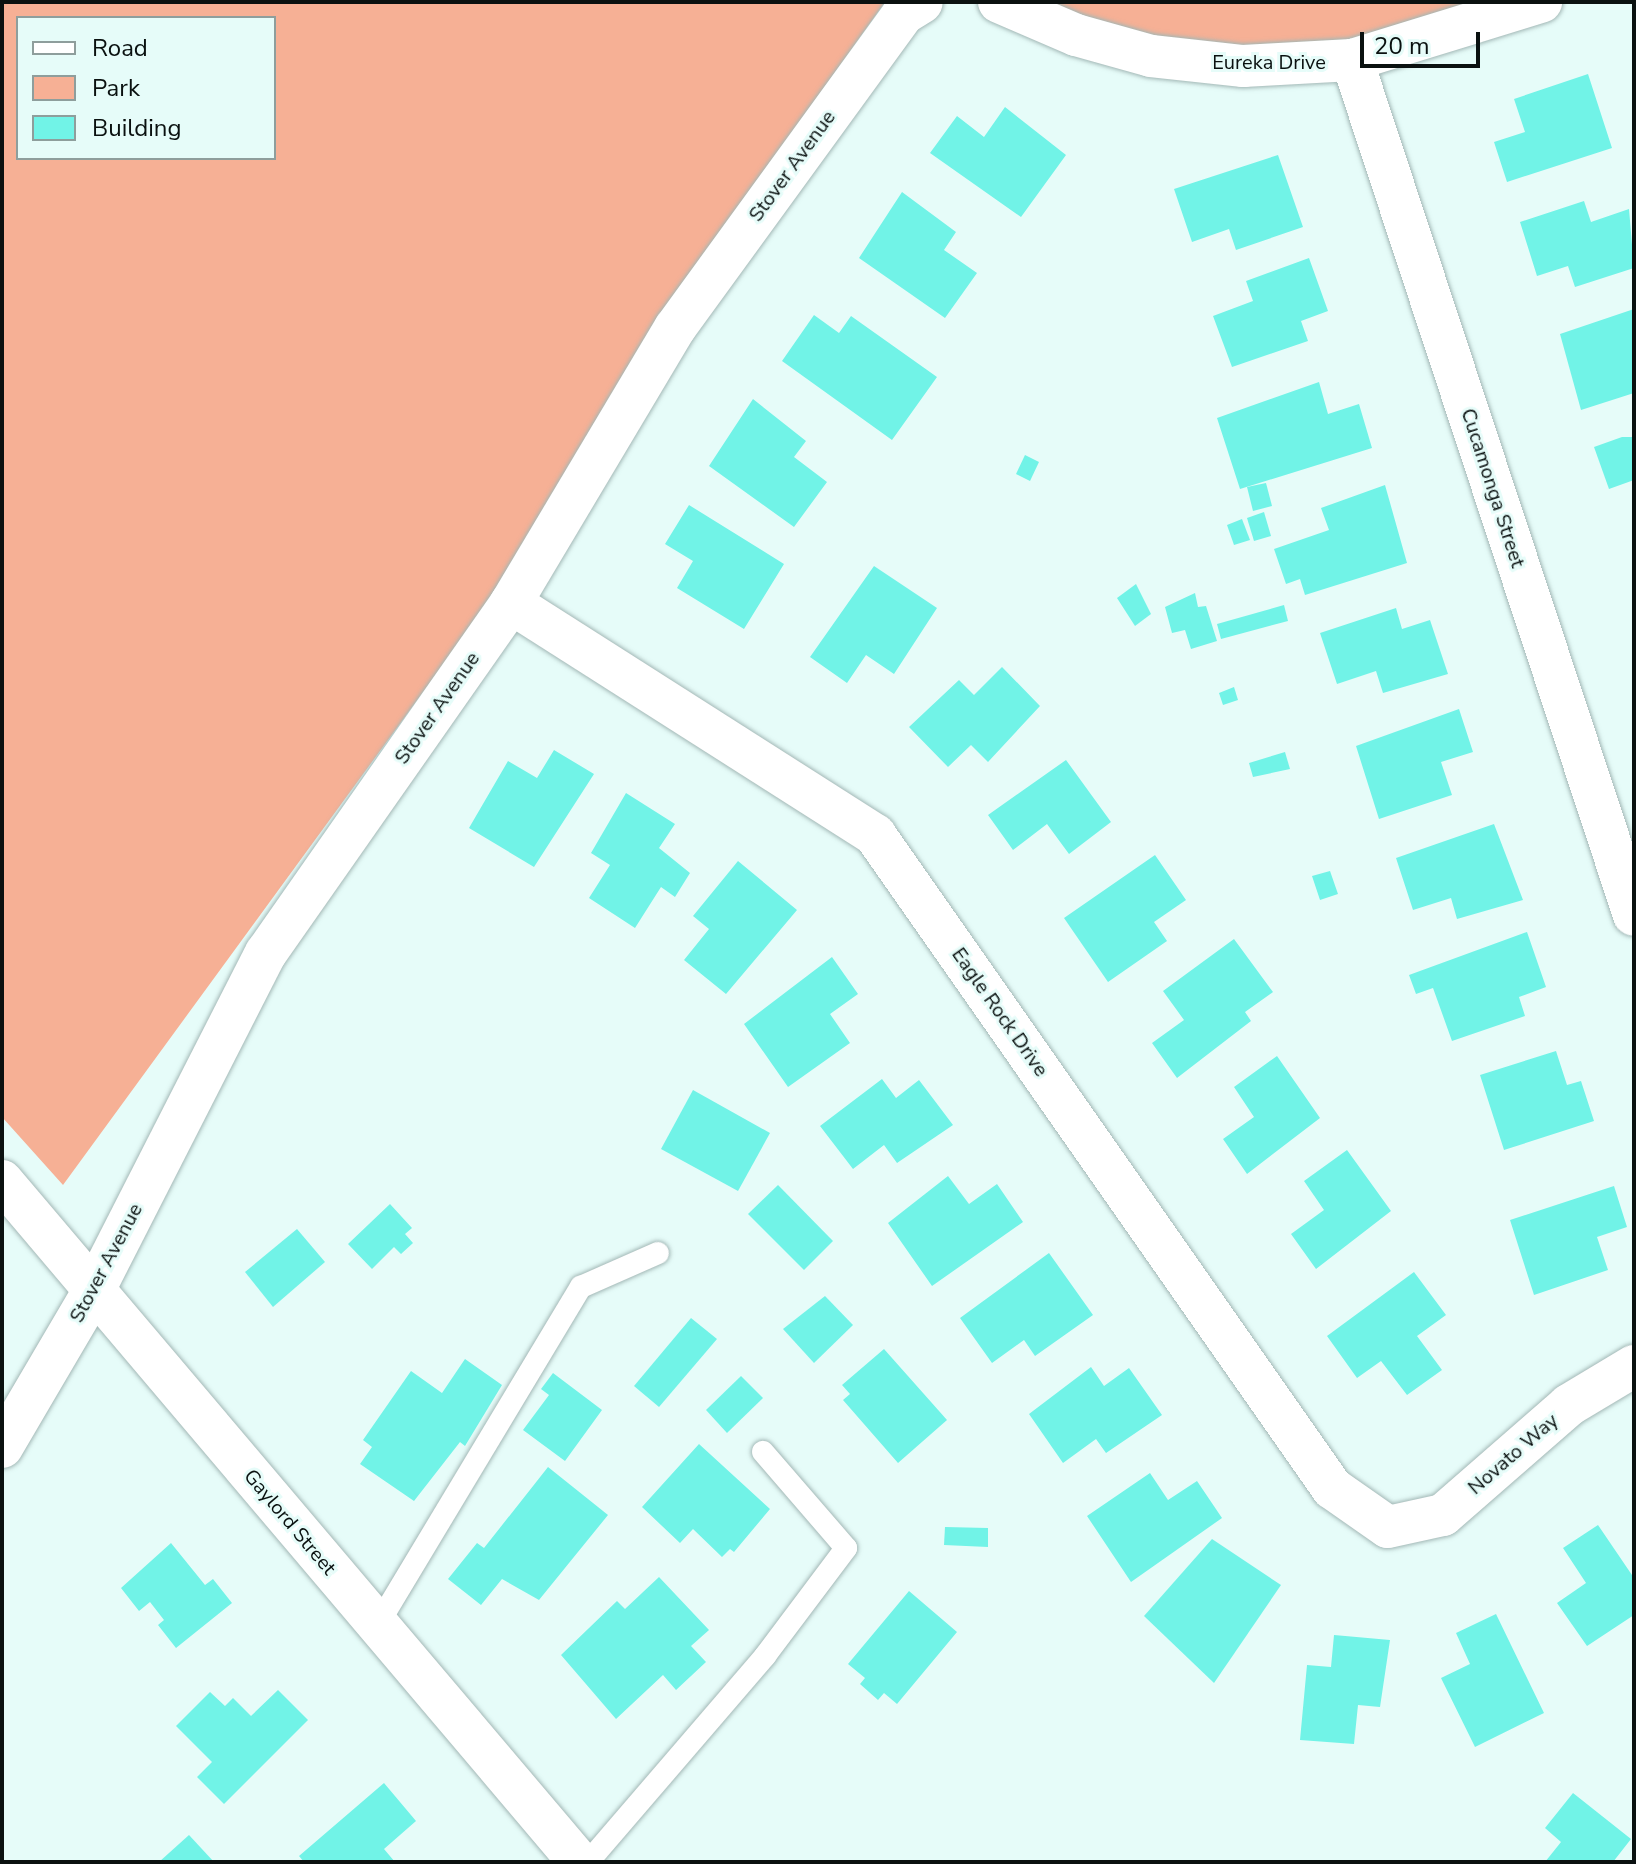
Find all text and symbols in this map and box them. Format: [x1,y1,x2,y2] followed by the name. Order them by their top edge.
[16,16,276,160] legend
[1364,16,1484,66] scale bar
[1374,30,1430,62] text: 20 m
[92,32,148,64] text: Road
[1212,50,1326,74] street label: Eureka Drive
[92,72,140,104] text: Park
[744,106,840,226] street label: Stover Avenue
[92,112,182,144] text: Building
[1456,405,1530,571] street label: Cucamonga Street
[390,647,484,769] street label: Stover Avenue
[947,943,1053,1081] street label: Eagle Rock Drive
[65,1199,147,1327] street label: Stover Avenue
[1463,1408,1563,1500] street label: Novato Way
[239,1464,341,1580] street label: Gaylord Street

